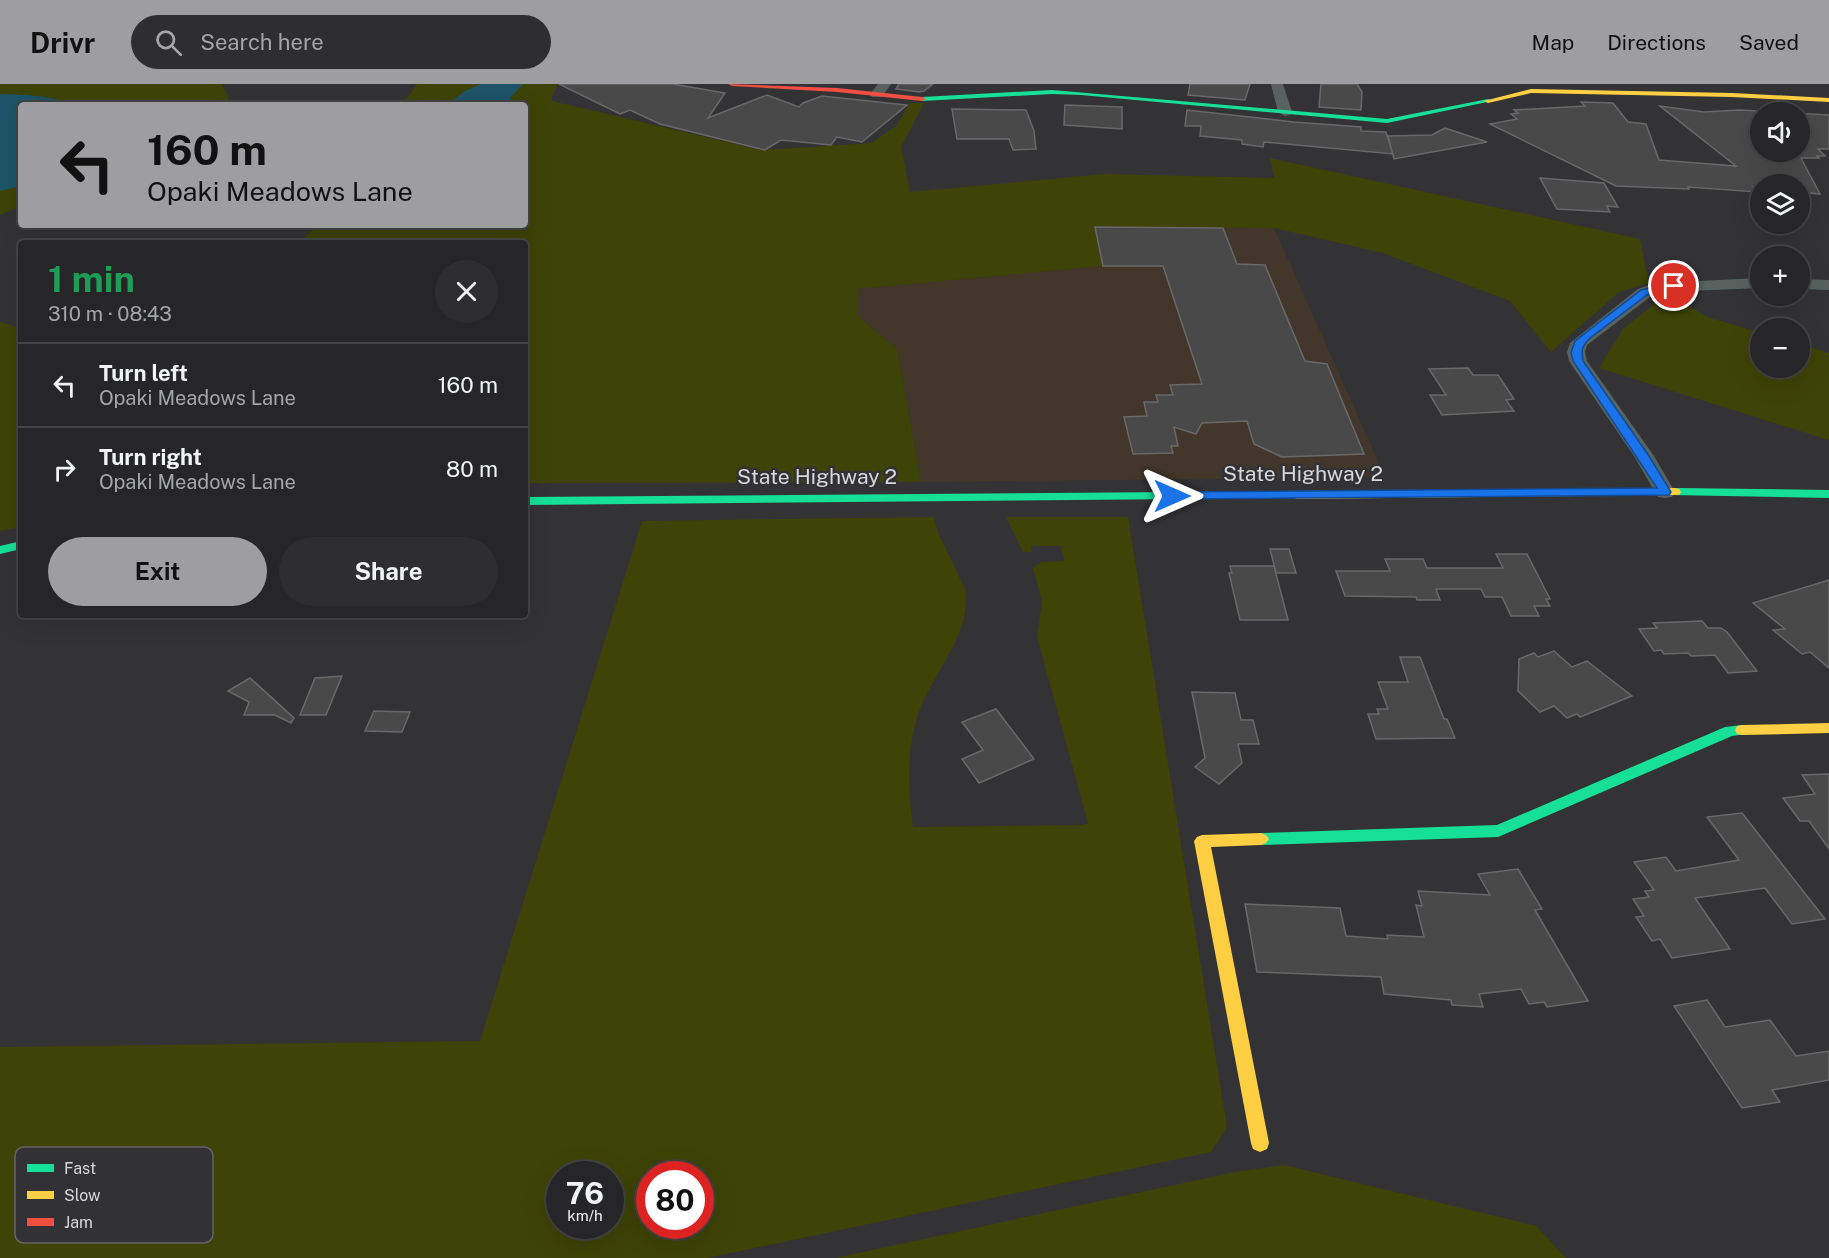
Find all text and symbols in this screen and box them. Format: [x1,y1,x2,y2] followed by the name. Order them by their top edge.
[131,15,551,69] search box
[30,26,95,59] text: Drivr
[152,26,185,59] icon: search
[200,29,324,55] text: Search here
[1532,30,1574,55] text: Map
[1607,30,1706,55] text: Directions
[1739,30,1799,55] text: Saved
[1750,102,1810,378] map controls
[1750,102,1810,162] button: sound
[147,125,267,174] text: 160 m
[48,126,126,204] icon: left
[1750,174,1810,234] button: layers
[147,175,413,207] text: Opaki Meadows Lane
[1750,246,1810,306] button: +
[48,258,135,300] text: 1 min
[435,260,498,323] button: close
[1648,260,1699,311] pin
[1657,269,1690,302] icon: arrive
[48,302,172,326] text: 310 m · 08:43
[1750,318,1810,378] button: −
[99,360,188,386] text: Turn left
[48,369,81,402] icon: left
[438,372,498,398] text: 160 m
[99,386,296,410] text: Opaki Meadows Lane
[99,444,202,470] text: Turn right
[48,453,81,486] icon: right
[446,456,498,482] text: 80 m
[1223,461,1383,486] street label: State Highway 2
[737,464,897,489] street label: State Highway 2
[1140,464,1204,528] position arrow
[99,470,296,494] text: Opaki Meadows Lane
[48,537,267,606] button: Exit
[279,537,498,606] button: Share
[15,1147,213,1243] legend
[64,1159,96,1178] text: Fast
[636,1161,714,1239] speed limit sign: 80
[566,1175,604,1211] text: 76
[64,1186,101,1205] text: Slow
[567,1207,603,1224] text: km/h
[64,1213,93,1232] text: Jam

